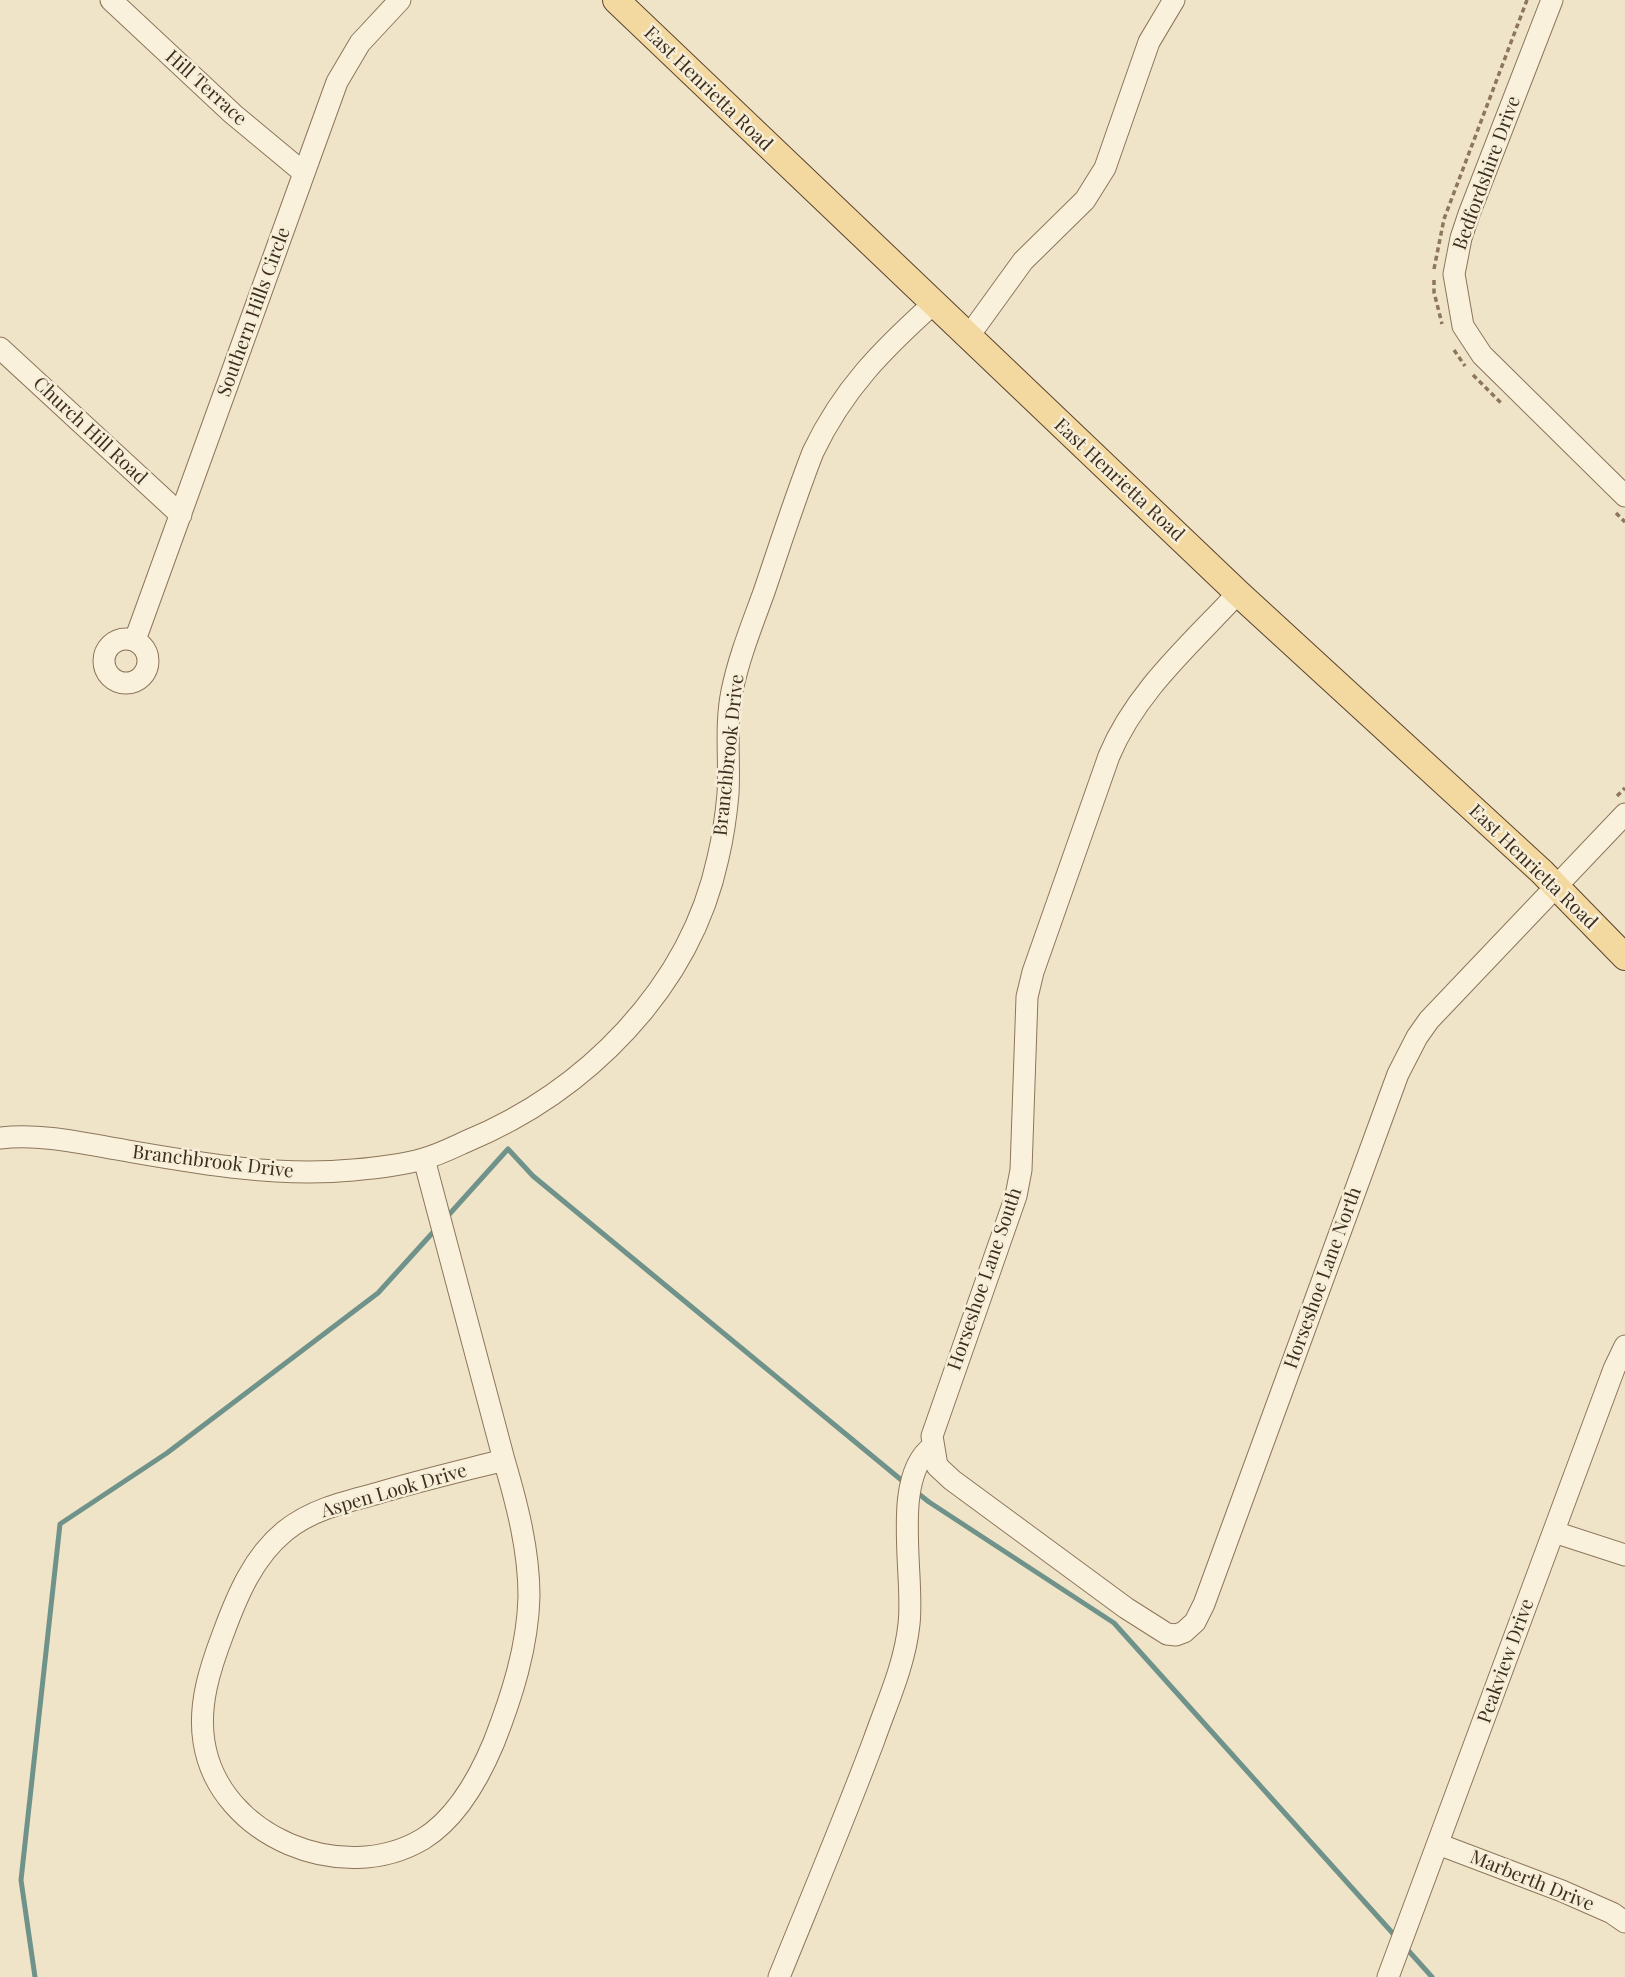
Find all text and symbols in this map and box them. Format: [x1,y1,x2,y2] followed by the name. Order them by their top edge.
[639,22,777,156] street label: East Henrietta Road
[161,46,251,130] street label: Hill Terrace
[1449,93,1525,253] street label: Bedfordshire Drive
[213,224,295,400] street label: Southern Hills Circle
[28,372,152,490] street label: Church Hill Road
[1049,414,1189,546] street label: East Henrietta Road
[709,673,749,837] street label: Branchbrook Drive
[1464,800,1602,934] street label: East Henrietta Road
[131,1141,295,1183] street label: Branchbrook Drive
[1280,1184,1366,1372] street label: Horseshoe Lane North
[943,1185,1027,1373] street label: Horseshoe Lane South
[318,1459,470,1523] street label: Aspen Look Drive
[1473,1596,1539,1726] street label: Peakview Drive
[1467,1846,1597,1916] street label: Marberth Drive

